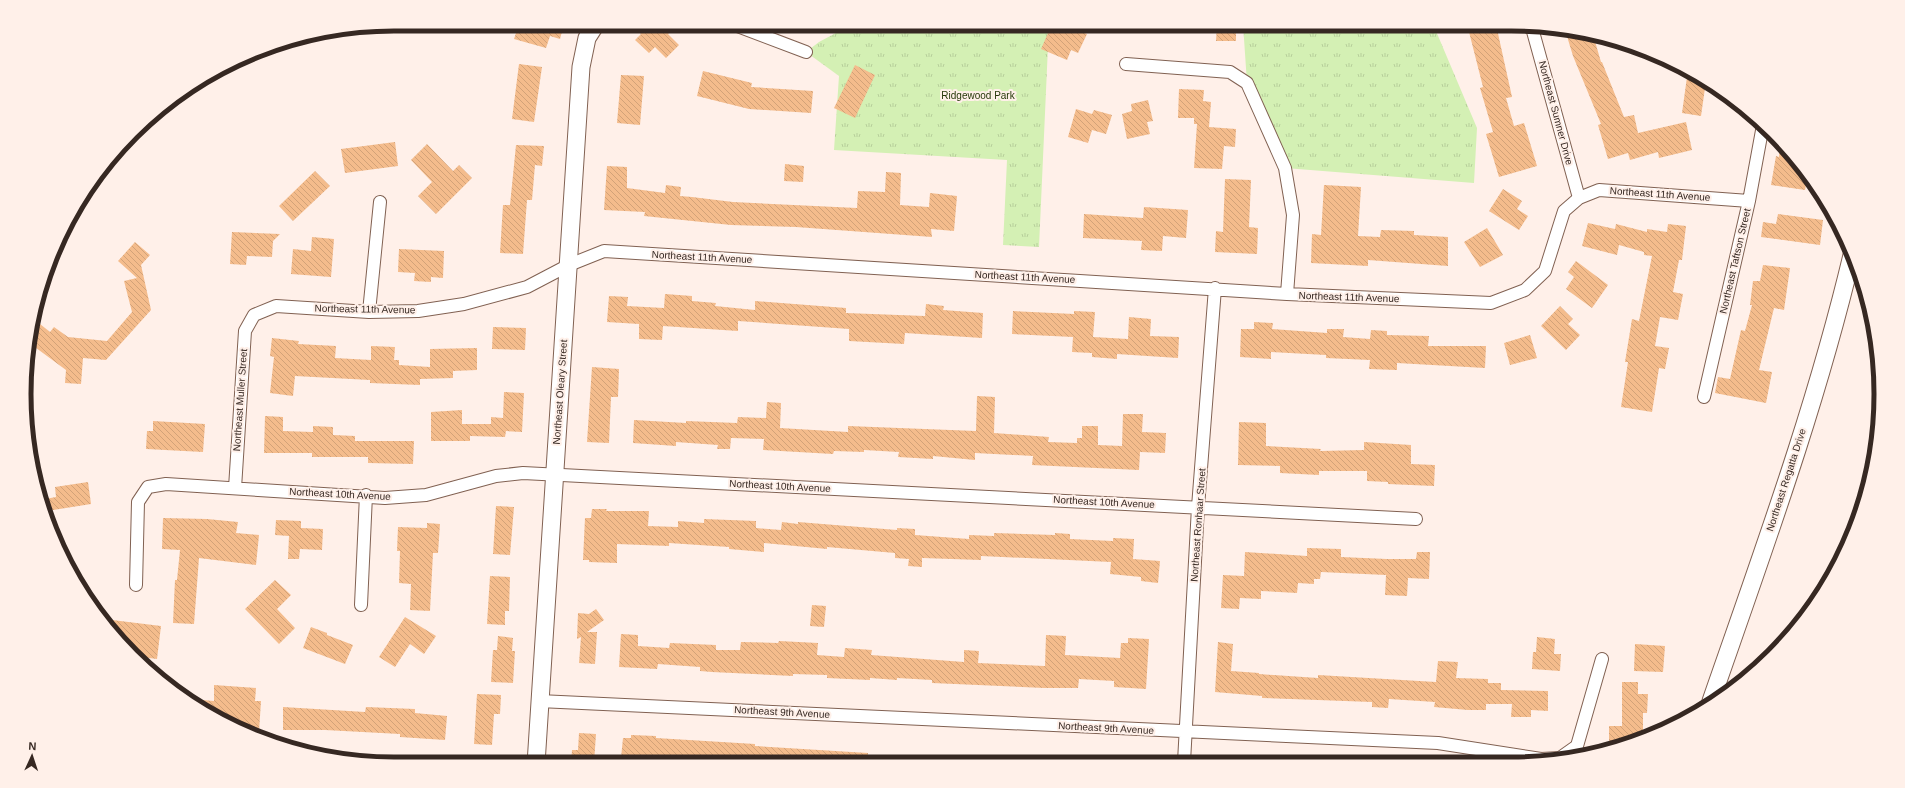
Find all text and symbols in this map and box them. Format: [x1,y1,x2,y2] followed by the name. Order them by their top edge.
[1537,60,1575,167] street label: Northeast Sumner Drive
[941,90,1016,101] park label: Ridgewood Park
[1609,185,1711,203] street label: Northeast 11th Avenue
[1718,207,1753,315] street label: Northeast Taftson Street
[651,249,753,265] street label: Northeast 11th Avenue
[974,269,1076,285] street label: Northeast 11th Avenue
[1298,290,1400,304] street label: Northeast 11th Avenue
[314,303,416,315] street label: Northeast 11th Avenue
[551,339,569,445] street label: Northeast Oleary Street
[231,348,249,452] street label: Northeast Muller Street
[1764,427,1808,533] street label: Northeast Regatta Drive
[1189,468,1207,582] street label: Northeast Ronhaar Street
[729,478,831,494] street label: Northeast 10th Avenue
[289,486,391,502] street label: Northeast 10th Avenue
[1053,494,1155,510] street label: Northeast 10th Avenue
[734,704,831,720] street label: Northeast 9th Avenue
[1058,720,1155,736] street label: Northeast 9th Avenue
[12,736,52,776] north arrow
[28,740,37,752] text: N

